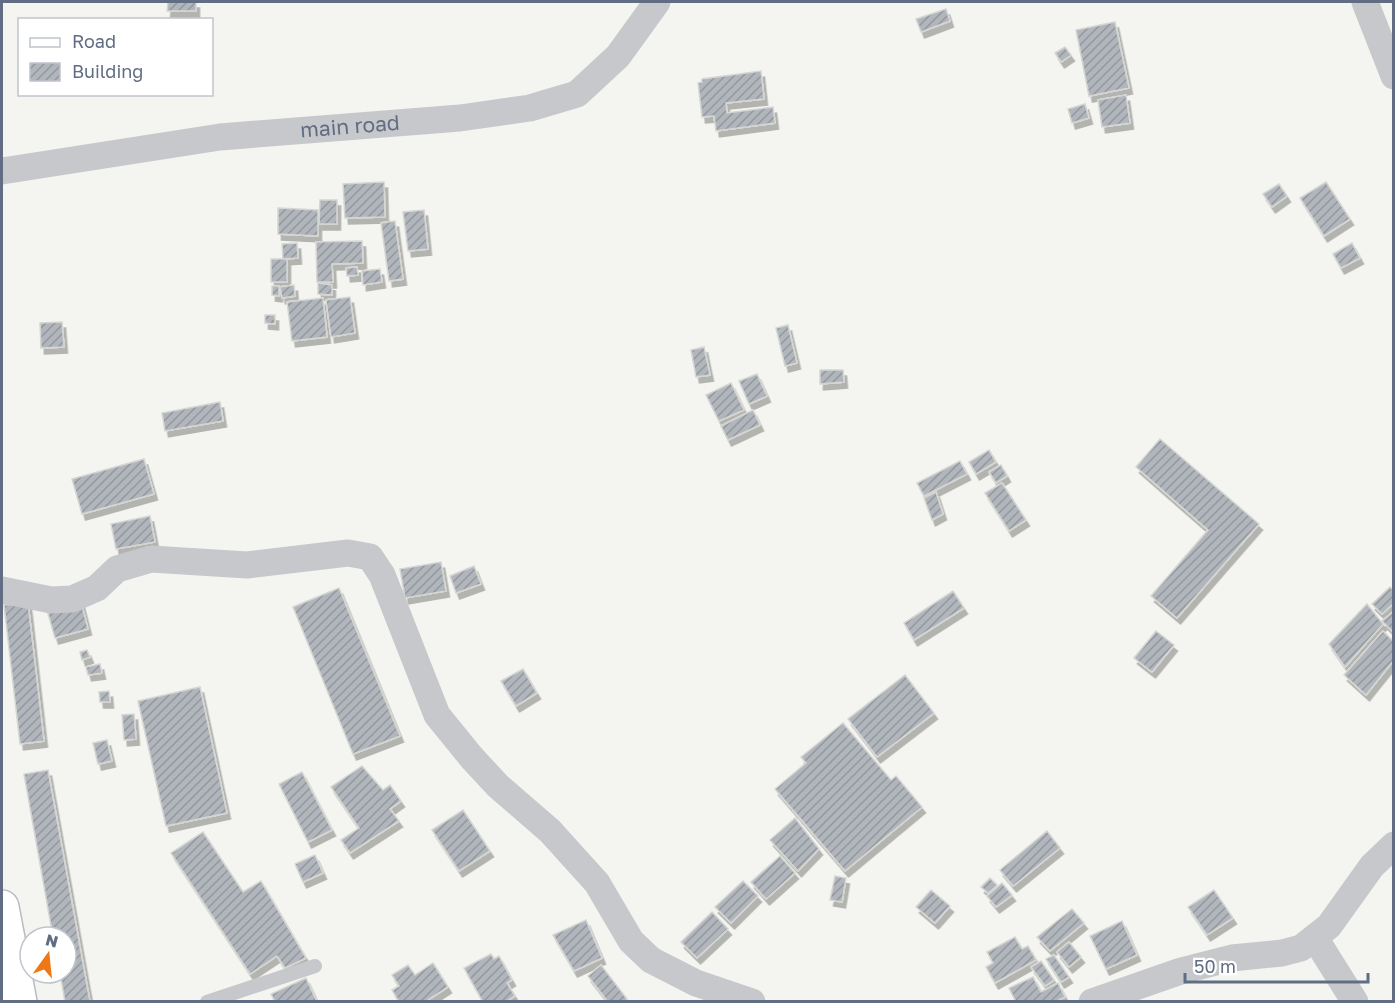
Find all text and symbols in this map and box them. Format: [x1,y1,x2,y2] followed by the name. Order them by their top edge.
[18,18,213,96] legend
[72,30,116,52] text: Road
[72,60,143,82] text: Building
[299,109,401,143] street label: main road
[18,925,78,985] north arrow
[43,929,60,952] text: N
[1185,946,1368,984] scale bar
[1194,955,1236,977] text: 50 m

